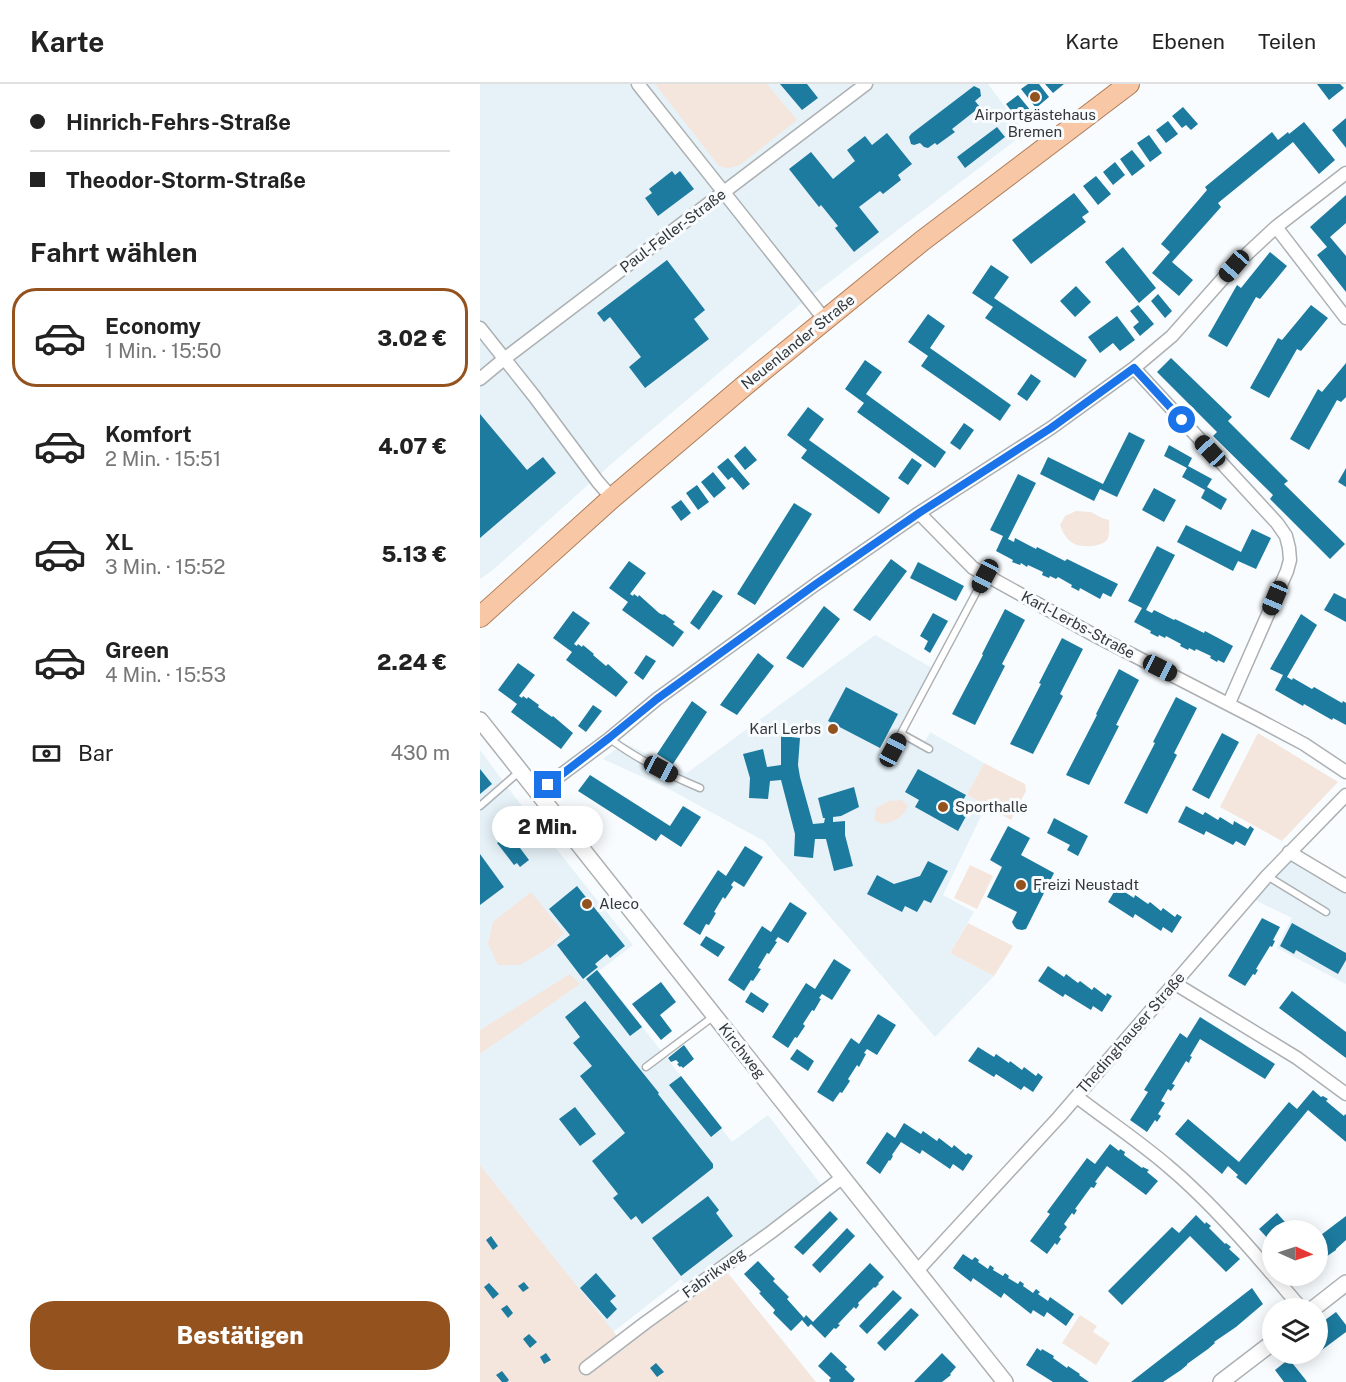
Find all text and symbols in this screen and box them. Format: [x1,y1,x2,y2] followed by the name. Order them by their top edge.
[30,25,104,58] text: Karte
[1065,29,1119,54] text: Karte
[1152,29,1225,54] text: Ebenen
[1258,29,1316,54] text: Teilen
[1028,90,1042,104] marker: Airportgästehaus Bremen
[974,106,1096,140] place label: Airportgästehaus Bremen
[66,109,291,135] text: Hinrich-Fehrs-Straße
[66,167,306,193] text: Theodor-Storm-Straße
[617,185,729,276] street label: Paul-Feller-Straße
[30,236,198,268] text: Fahrt wählen
[1215,247,1253,285] car
[738,291,858,393] street label: Neuenlander Straße
[33,311,87,365] icon: car
[105,313,201,339] text: Economy
[377,325,447,351] text: 3.02 €
[105,339,221,363] text: 1 Min. · 15:50
[1168,406,1195,433] route start
[33,419,87,473] icon: car
[105,421,192,447] text: Komfort
[1191,432,1229,470] car
[378,433,447,459] text: 4.07 €
[105,447,221,471] text: 2 Min. · 15:51
[33,527,87,581] icon: car
[105,529,133,555] text: XL
[381,541,447,567] text: 5.13 €
[105,555,226,579] text: 3 Min. · 15:52
[969,556,1001,596] car
[1260,578,1290,618] car
[1019,587,1138,662] street label: Karl-Lerbs-Straße
[33,635,87,689] icon: car
[105,637,169,663] text: Green
[377,649,447,675] text: 2.24 €
[1140,652,1180,684] car
[105,663,226,687] text: 4 Min. · 15:53
[749,720,821,737] place label: Karl Lerbs
[826,722,840,736] marker: Karl Lerbs
[877,730,909,770] car
[30,737,63,770] icon: cash
[78,740,114,766] text: Bar
[391,741,450,765] text: 430 m
[641,753,681,785] car
[534,771,561,798] route end
[955,798,1028,815] place label: Sporthalle
[936,800,950,814] marker: Sporthalle
[493,806,604,848] callout: 2 Min.
[518,815,577,839] text: 2 Min.
[1033,876,1139,893] place label: Freizi Neustadt
[1014,878,1028,892] marker: Freizi Neustadt
[599,895,639,912] place label: Aleco
[580,897,594,911] marker: Aleco
[1073,969,1188,1097] street label: Thedinghauser Straße
[716,1020,769,1082] street label: Kirchweg
[1262,1220,1328,1286] north arrow
[1262,1220,1328,1364] map controls
[679,1244,748,1301] street label: Fabrikweg
[1262,1298,1328,1364] button: layers
[30,1301,450,1370] button: Bestätigen

